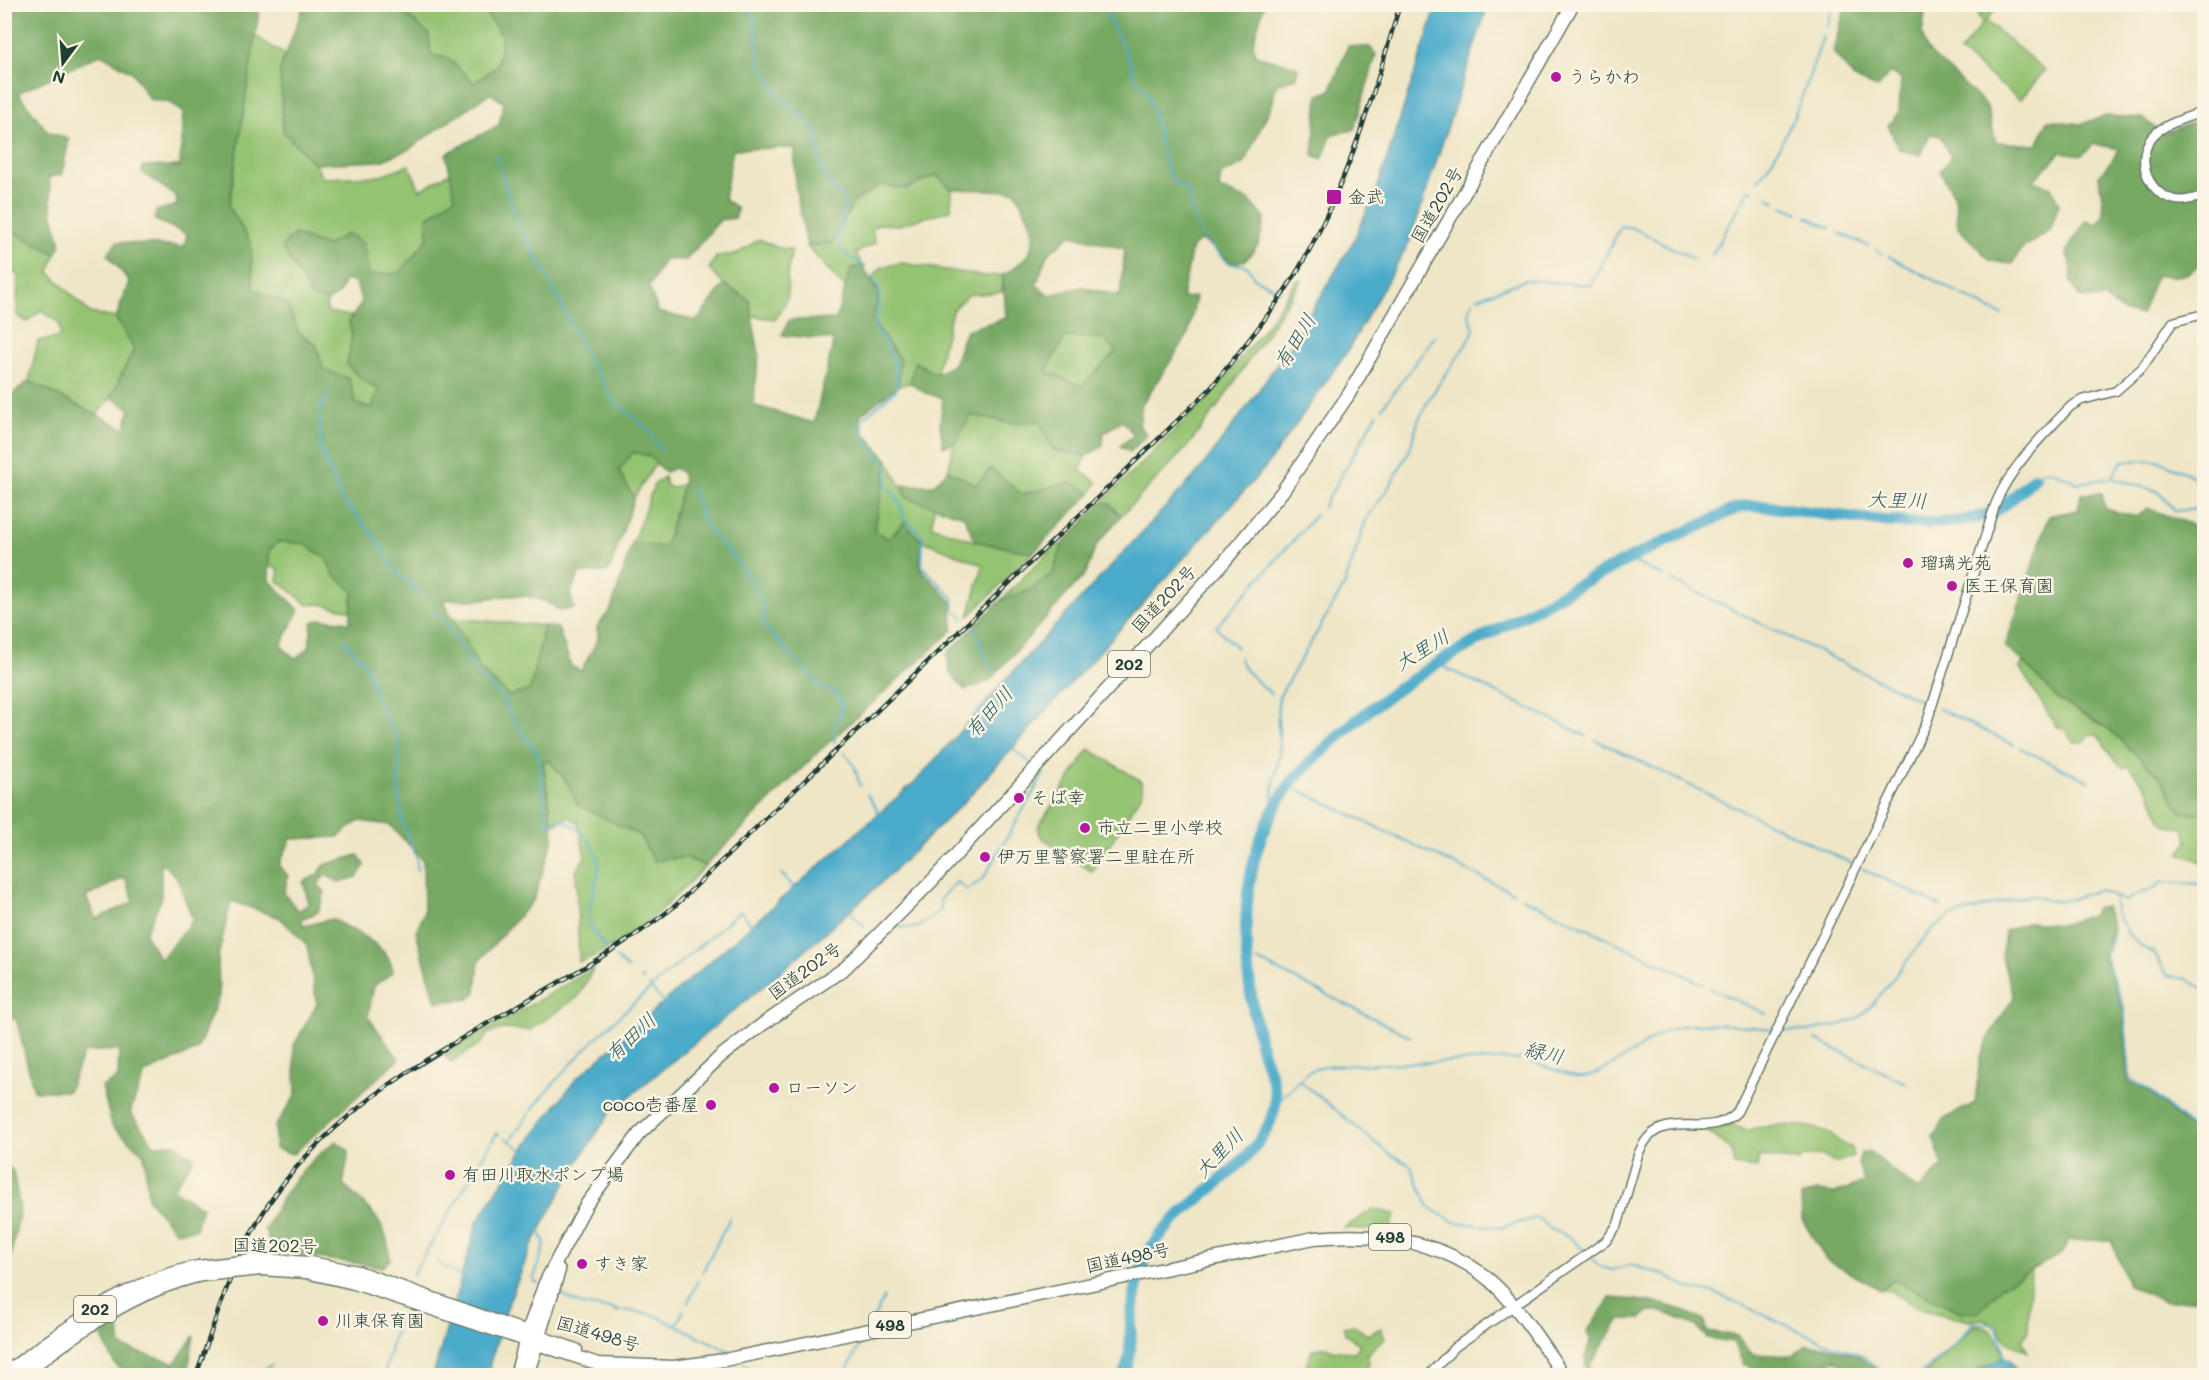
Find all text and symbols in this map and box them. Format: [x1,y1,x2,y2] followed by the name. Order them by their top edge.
[33,33,93,93] north arrow
[1568,64,1640,88] place label: うらかわ
[50,66,67,90] text: N
[1549,70,1563,84] marker: うらかわ
[1404,162,1468,247] street label: 国道202号
[1348,184,1384,208] place label: 金武
[1325,188,1343,206] marker: 金武
[1267,308,1321,373] water label: 有田川
[1867,485,1927,513] water label: 大里川
[1920,550,1992,574] place label: 瑠璃光苑
[1901,556,1915,570] marker: 瑠璃光苑
[1125,559,1201,638] street label: 国道202号
[1964,573,2054,597] place label: 医王保育園
[1945,579,1959,593] marker: 医王保育園
[1389,623,1454,676] water label: 大里川
[1108,651,1150,677] road number: 202
[959,680,1018,742] water label: 有田川
[1031,785,1085,809] place label: そば幸
[1012,791,1026,805] marker: そば幸
[1097,815,1223,839] place label: 市立二里小学校
[1078,821,1092,835] marker: 市立二里小学校
[997,844,1195,868] place label: 伊万里警察署二里駐在所
[978,850,992,864] marker: 伊万里警察署二里駐在所
[763,935,846,1005] street label: 国道202号
[600,1006,661,1066] water label: 有田川
[1522,1035,1567,1069] water label: 緑川
[786,1075,858,1099] place label: ローソン
[767,1081,781,1095] marker: ローソン
[602,1092,699,1116] place label: coco壱番屋
[704,1098,718,1112] marker: coco壱番屋
[1188,1122,1248,1183] water label: 大里川
[462,1162,624,1186] place label: 有田川取水ポンプ場
[443,1168,457,1182] marker: 有田川取水ポンプ場
[1369,1224,1411,1250] road number: 498
[232,1232,318,1258] street label: 国道202号
[1083,1236,1172,1278] street label: 国道498号
[594,1251,648,1275] place label: すき家
[575,1257,589,1271] marker: すき家
[74,1296,116,1322] road number: 202
[335,1308,425,1332] place label: 川東保育園
[554,1310,643,1356] street label: 国道498号
[869,1312,911,1338] road number: 498
[316,1314,330,1328] marker: 川東保育園

